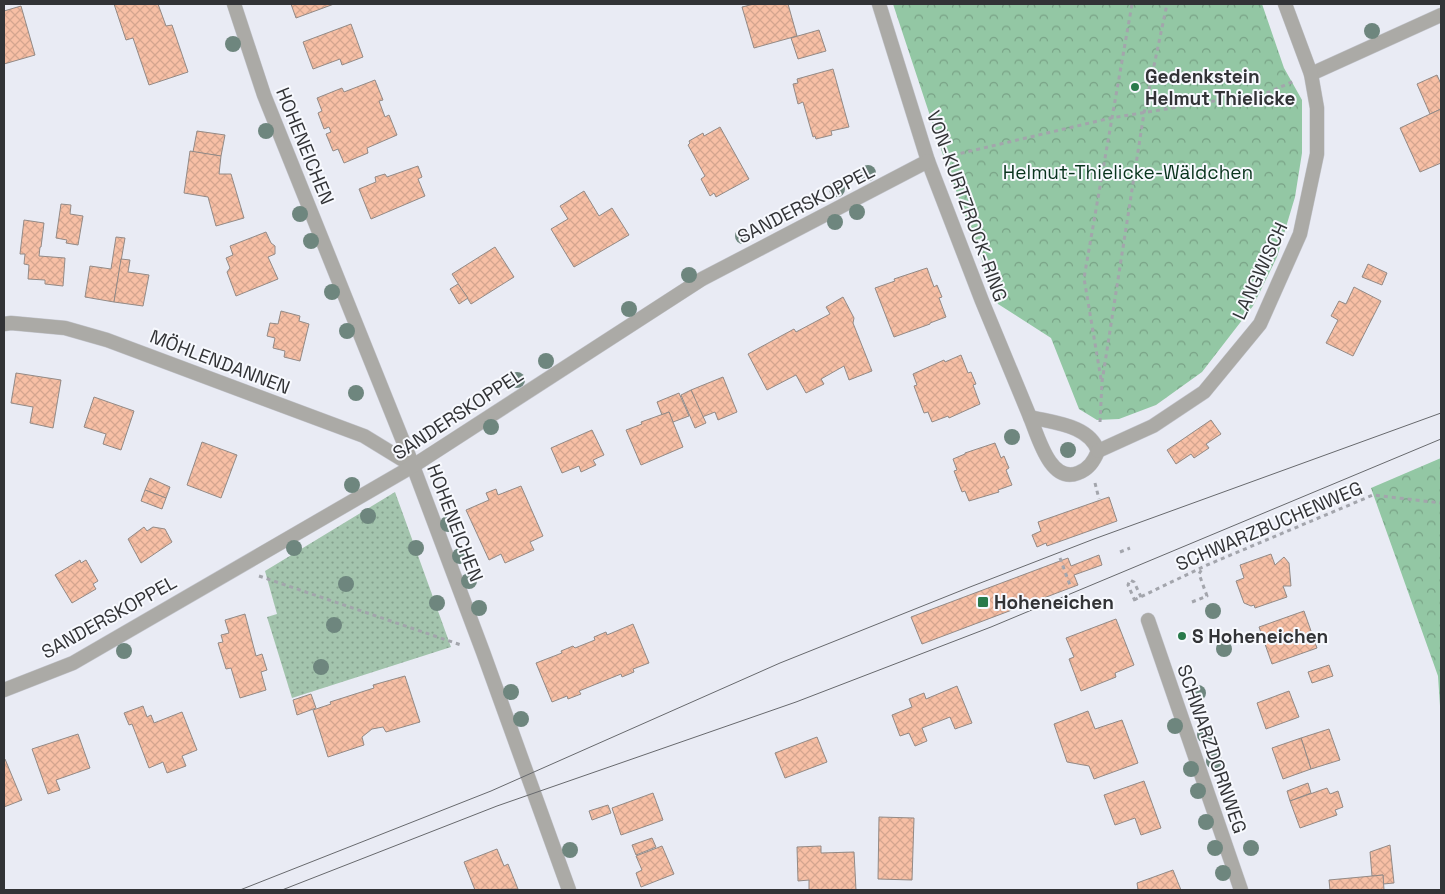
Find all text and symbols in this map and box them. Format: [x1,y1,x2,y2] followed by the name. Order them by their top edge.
[1145,64,1295,111] place label: Gedenkstein Helmut Thielicke
[1129,81,1141,93] marker: Gedenkstein Helmut Thielicke
[270,84,340,208] street label: HOHENEICHEN
[921,107,1013,305] street label: VON-KURTZROCK-RING
[733,159,879,249] street label: SANDERSKOPPEL
[1003,160,1253,185] park label: Helmut-Thielicke-Wäldchen
[1226,218,1294,324] street label: LANGWISCH
[146,324,294,400] street label: MÖHLENDANNEN
[388,362,528,466] street label: SANDERSKOPPEL
[421,461,489,585] street label: HOHENEICHEN
[1172,475,1366,577] street label: SCHWARZBUCHENWEG
[37,570,181,664] street label: SANDERSKOPPEL
[994,590,1114,615] place label: Hoheneichen
[976,595,990,609] marker: Hoheneichen
[1192,624,1328,649] place label: S Hoheneichen
[1176,630,1188,642] marker: S Hoheneichen
[1171,661,1253,837] street label: SCHWARZDORNWEG

